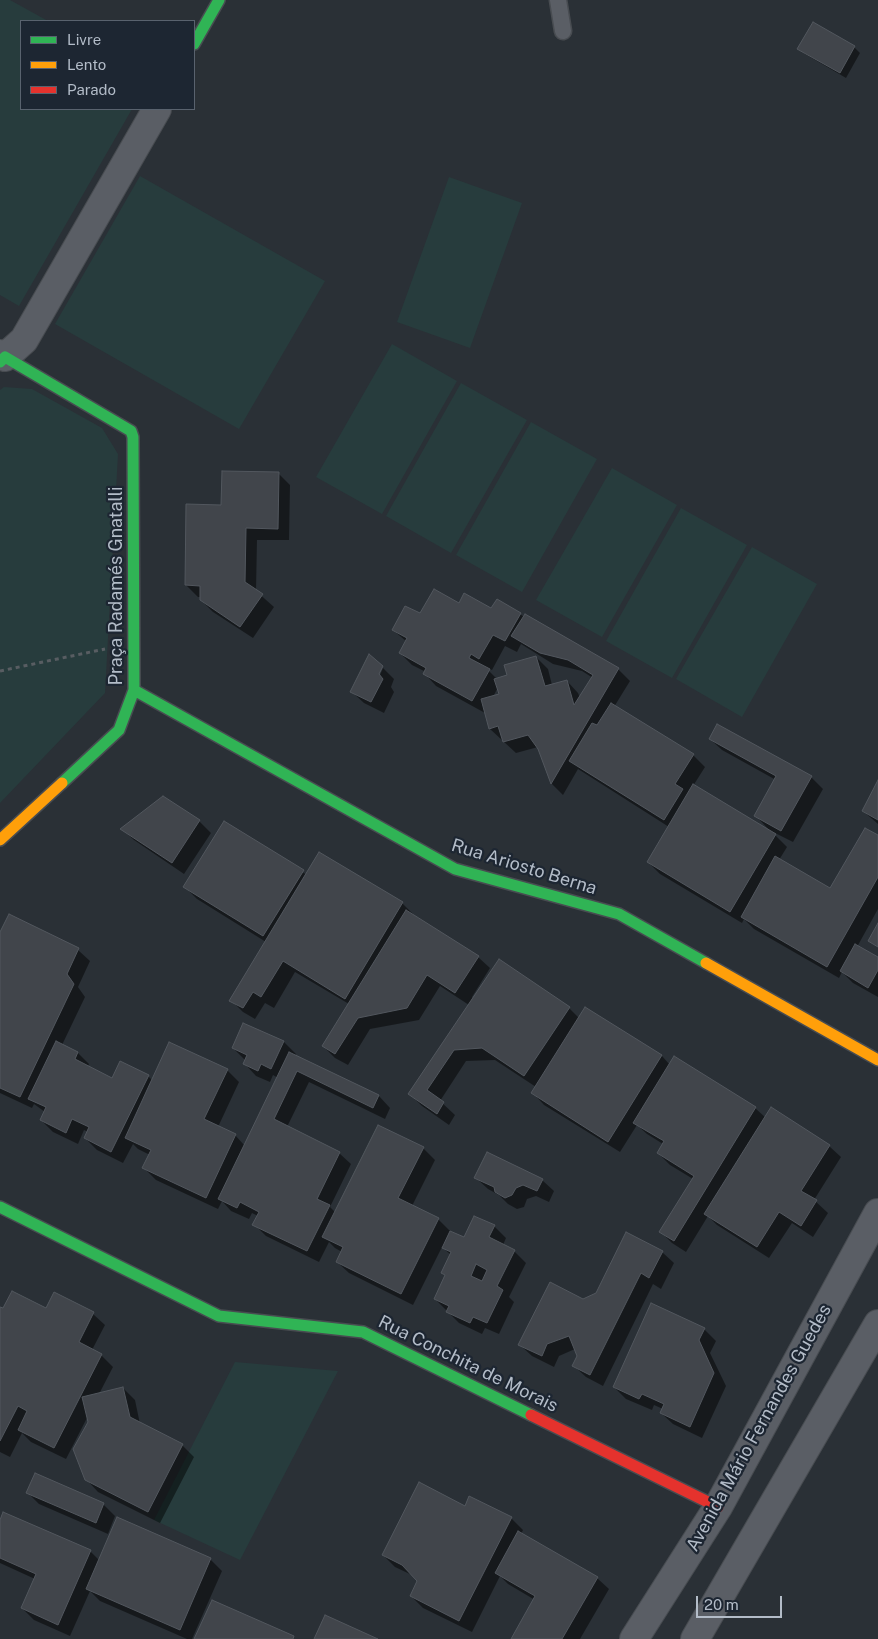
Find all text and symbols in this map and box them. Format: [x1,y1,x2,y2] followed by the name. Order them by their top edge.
[20,20,195,110] legend
[67,31,101,48] text: Livre
[67,56,106,73] text: Lento
[67,81,116,98] text: Parado
[105,487,127,685] street label: Praça Radamés Gnatalli
[449,835,599,899] street label: Rua Ariosto Berna
[682,1301,836,1555] street label: Avenida Mário Fernandes Guedes
[375,1311,561,1417] street label: Rua Conchita de Morais
[698,1586,784,1618] scale bar
[704,1596,739,1613] text: 20 m

